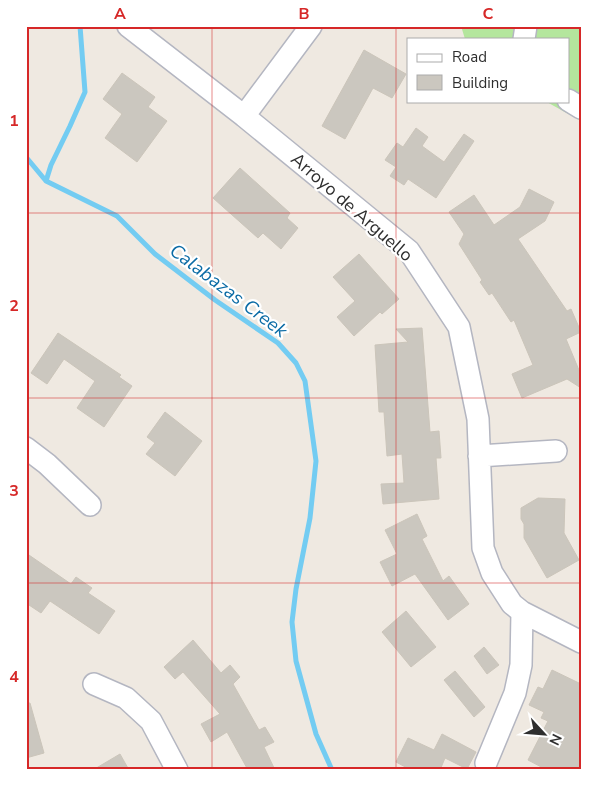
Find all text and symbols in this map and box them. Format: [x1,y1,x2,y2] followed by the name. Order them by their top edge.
[114,3,126,25] text: A
[298,3,310,25] text: B
[483,3,494,25] text: C
[407,38,570,102] legend
[452,47,487,67] text: Road
[452,73,508,93] text: Building
[9,110,19,132] text: 1
[286,147,418,267] street label: Arroyo de Arguello
[164,238,293,344] water label: Calabazas Creek
[9,295,19,317] text: 2
[9,480,19,502] text: 3
[9,666,19,688] text: 4
[520,708,570,758] north arrow
[544,731,566,748] text: N

